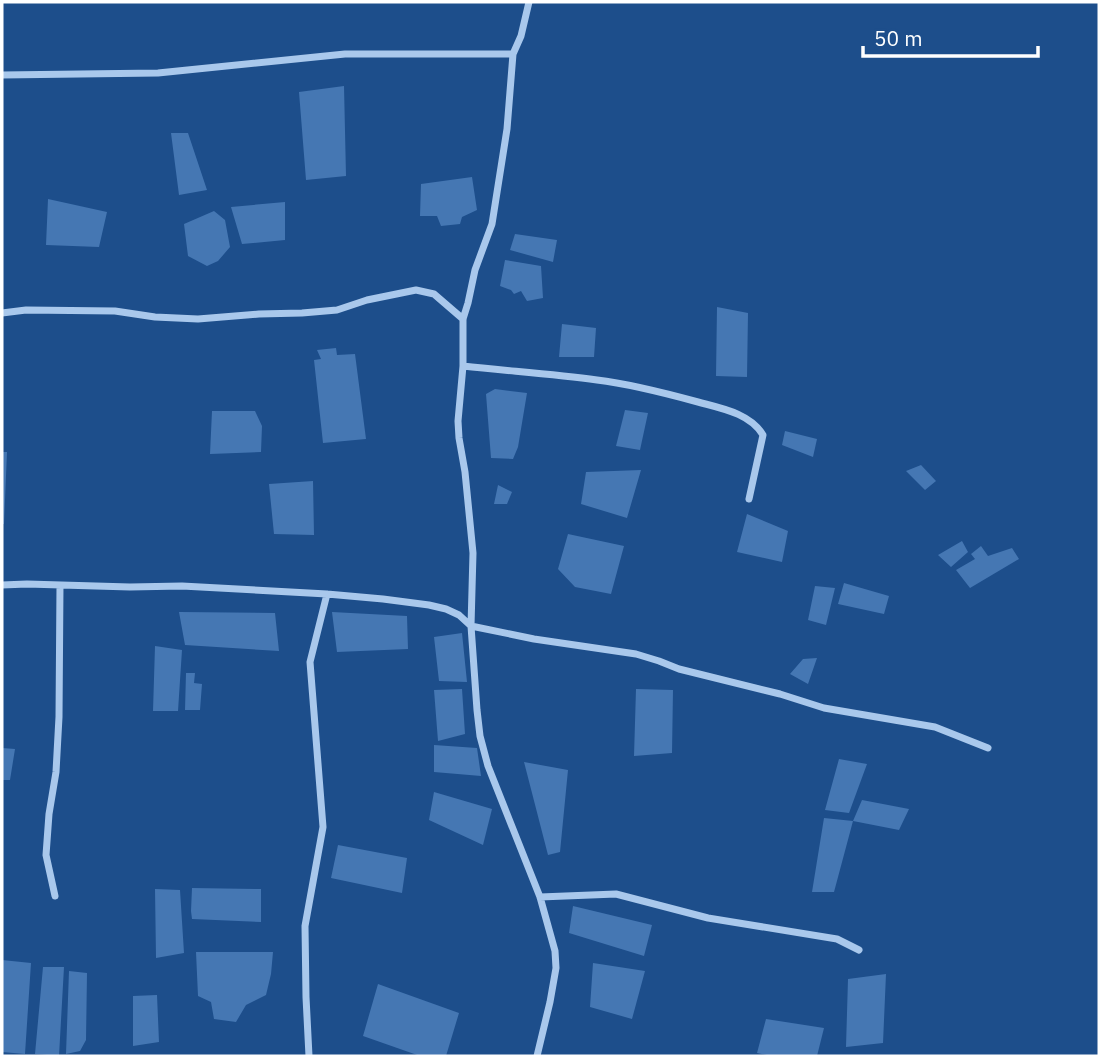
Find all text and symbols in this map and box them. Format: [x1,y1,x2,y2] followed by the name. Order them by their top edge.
[863,14,1038,58] scale bar
[874,24,923,52] text: 50 m

